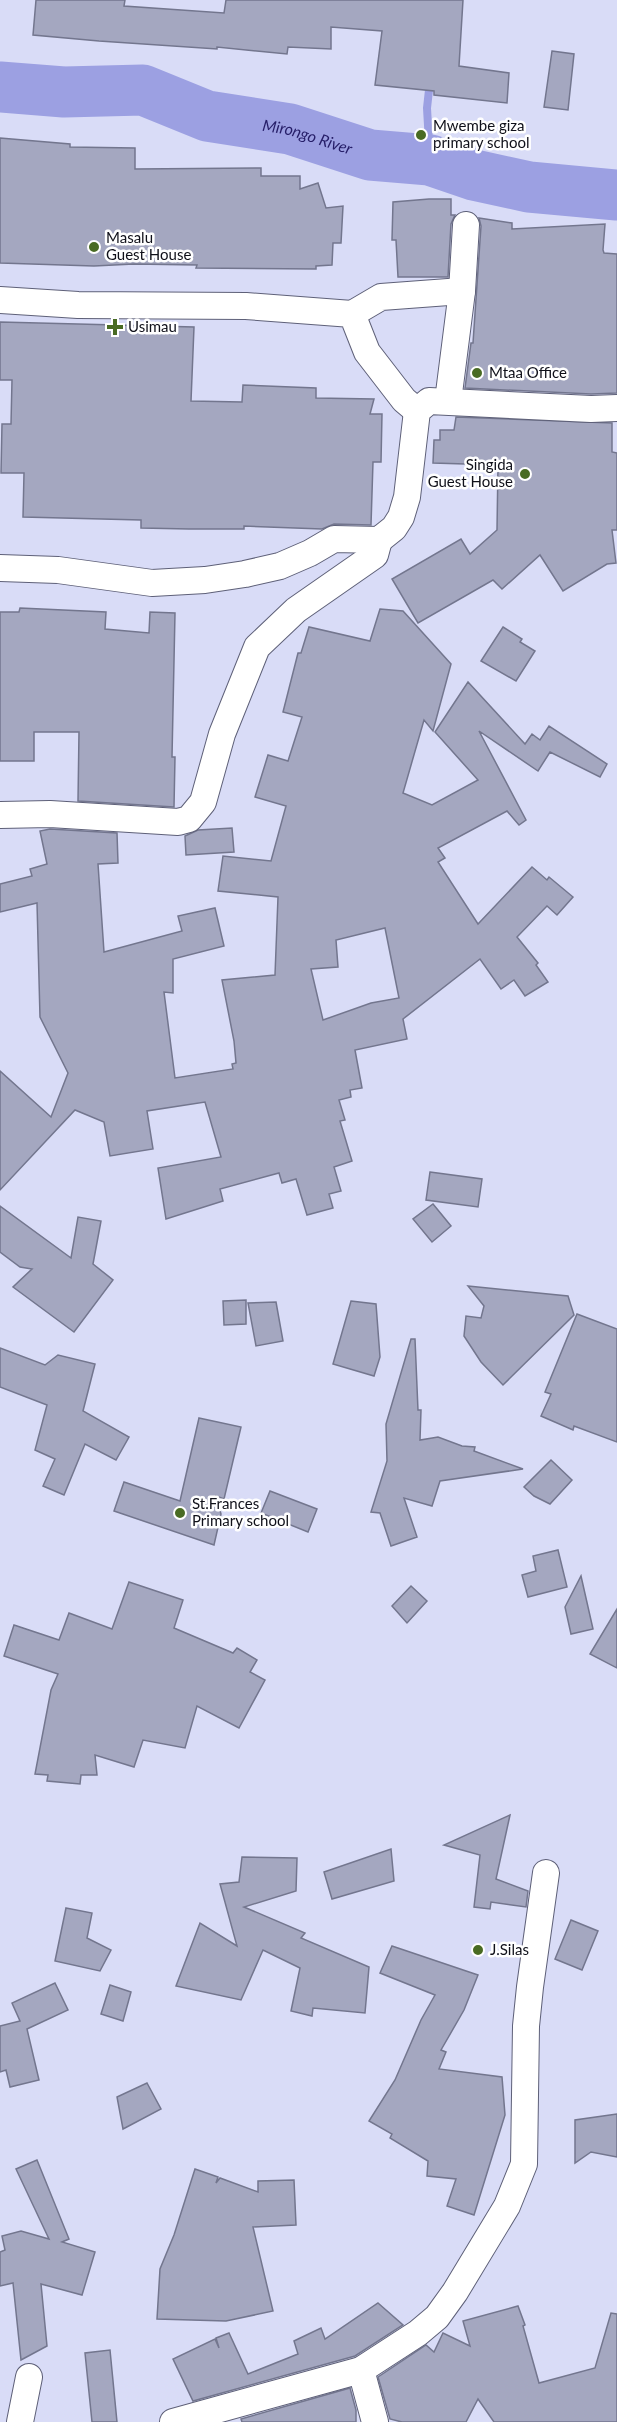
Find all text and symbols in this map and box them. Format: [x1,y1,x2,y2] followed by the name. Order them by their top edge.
[261,115,355,158] water label: Mirongo River
[433,116,530,151] place label: Mwembe giza primary school
[414,128,428,142] marker: Mwembe giza primary school
[106,228,191,263] place label: Masalu Guest House
[87,240,101,254] marker: Masalu Guest House
[128,317,177,335] place label: Usimau
[106,318,124,336] marker: Usimau
[489,363,567,381] place label: Mtaa Office
[470,366,484,380] marker: Mtaa Office
[428,455,513,490] place label: Singida Guest House
[518,467,532,481] marker: Singida Guest House
[192,1494,289,1529] place label: St.Frances Primary school
[173,1506,187,1520] marker: St.Frances Primary school
[490,1940,529,1958] place label: J.Silas
[471,1943,485,1957] marker: J.Silas

